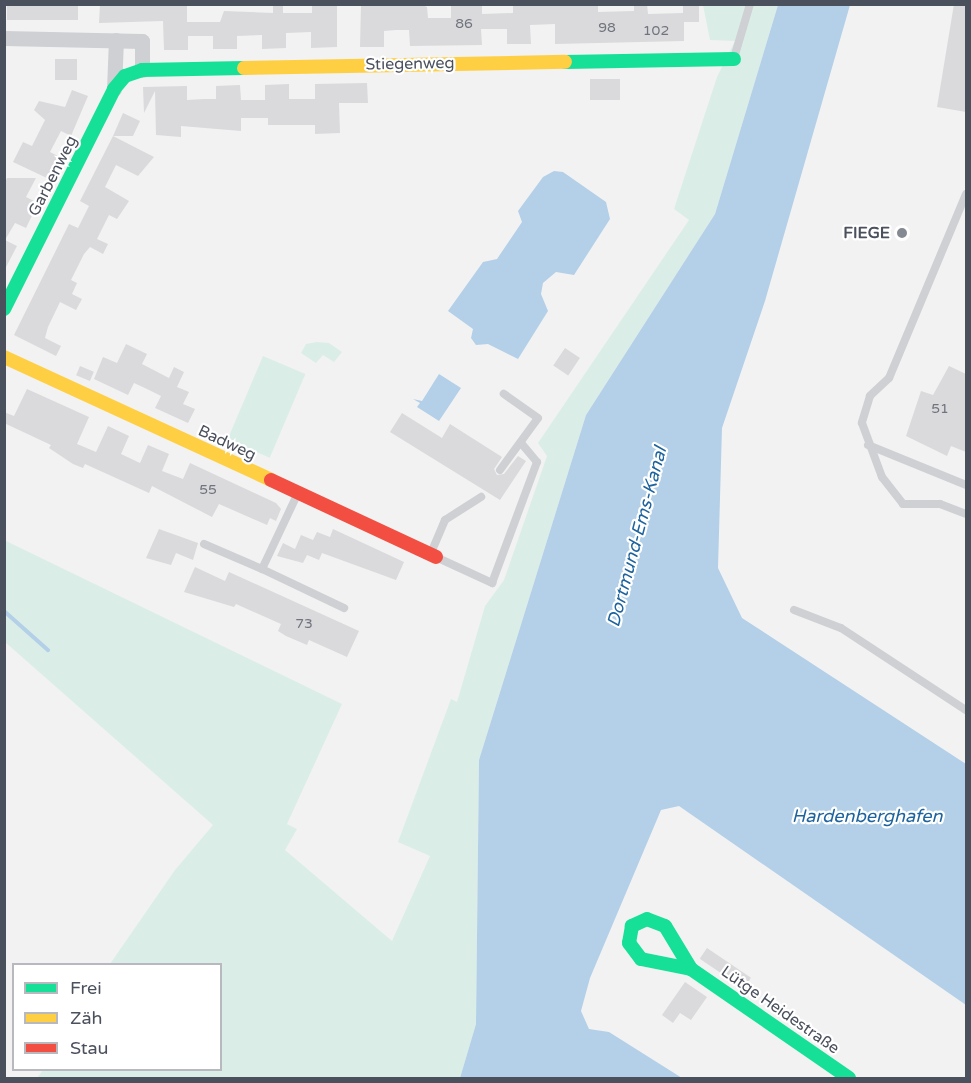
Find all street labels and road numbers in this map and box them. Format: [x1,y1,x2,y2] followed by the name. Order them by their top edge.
[365,54,455,74] street label: Stiegenweg
[25,133,81,219] street label: Garbenweg
[195,421,259,465] street label: Badweg
[717,962,843,1058] street label: Lütge Heidestraße

